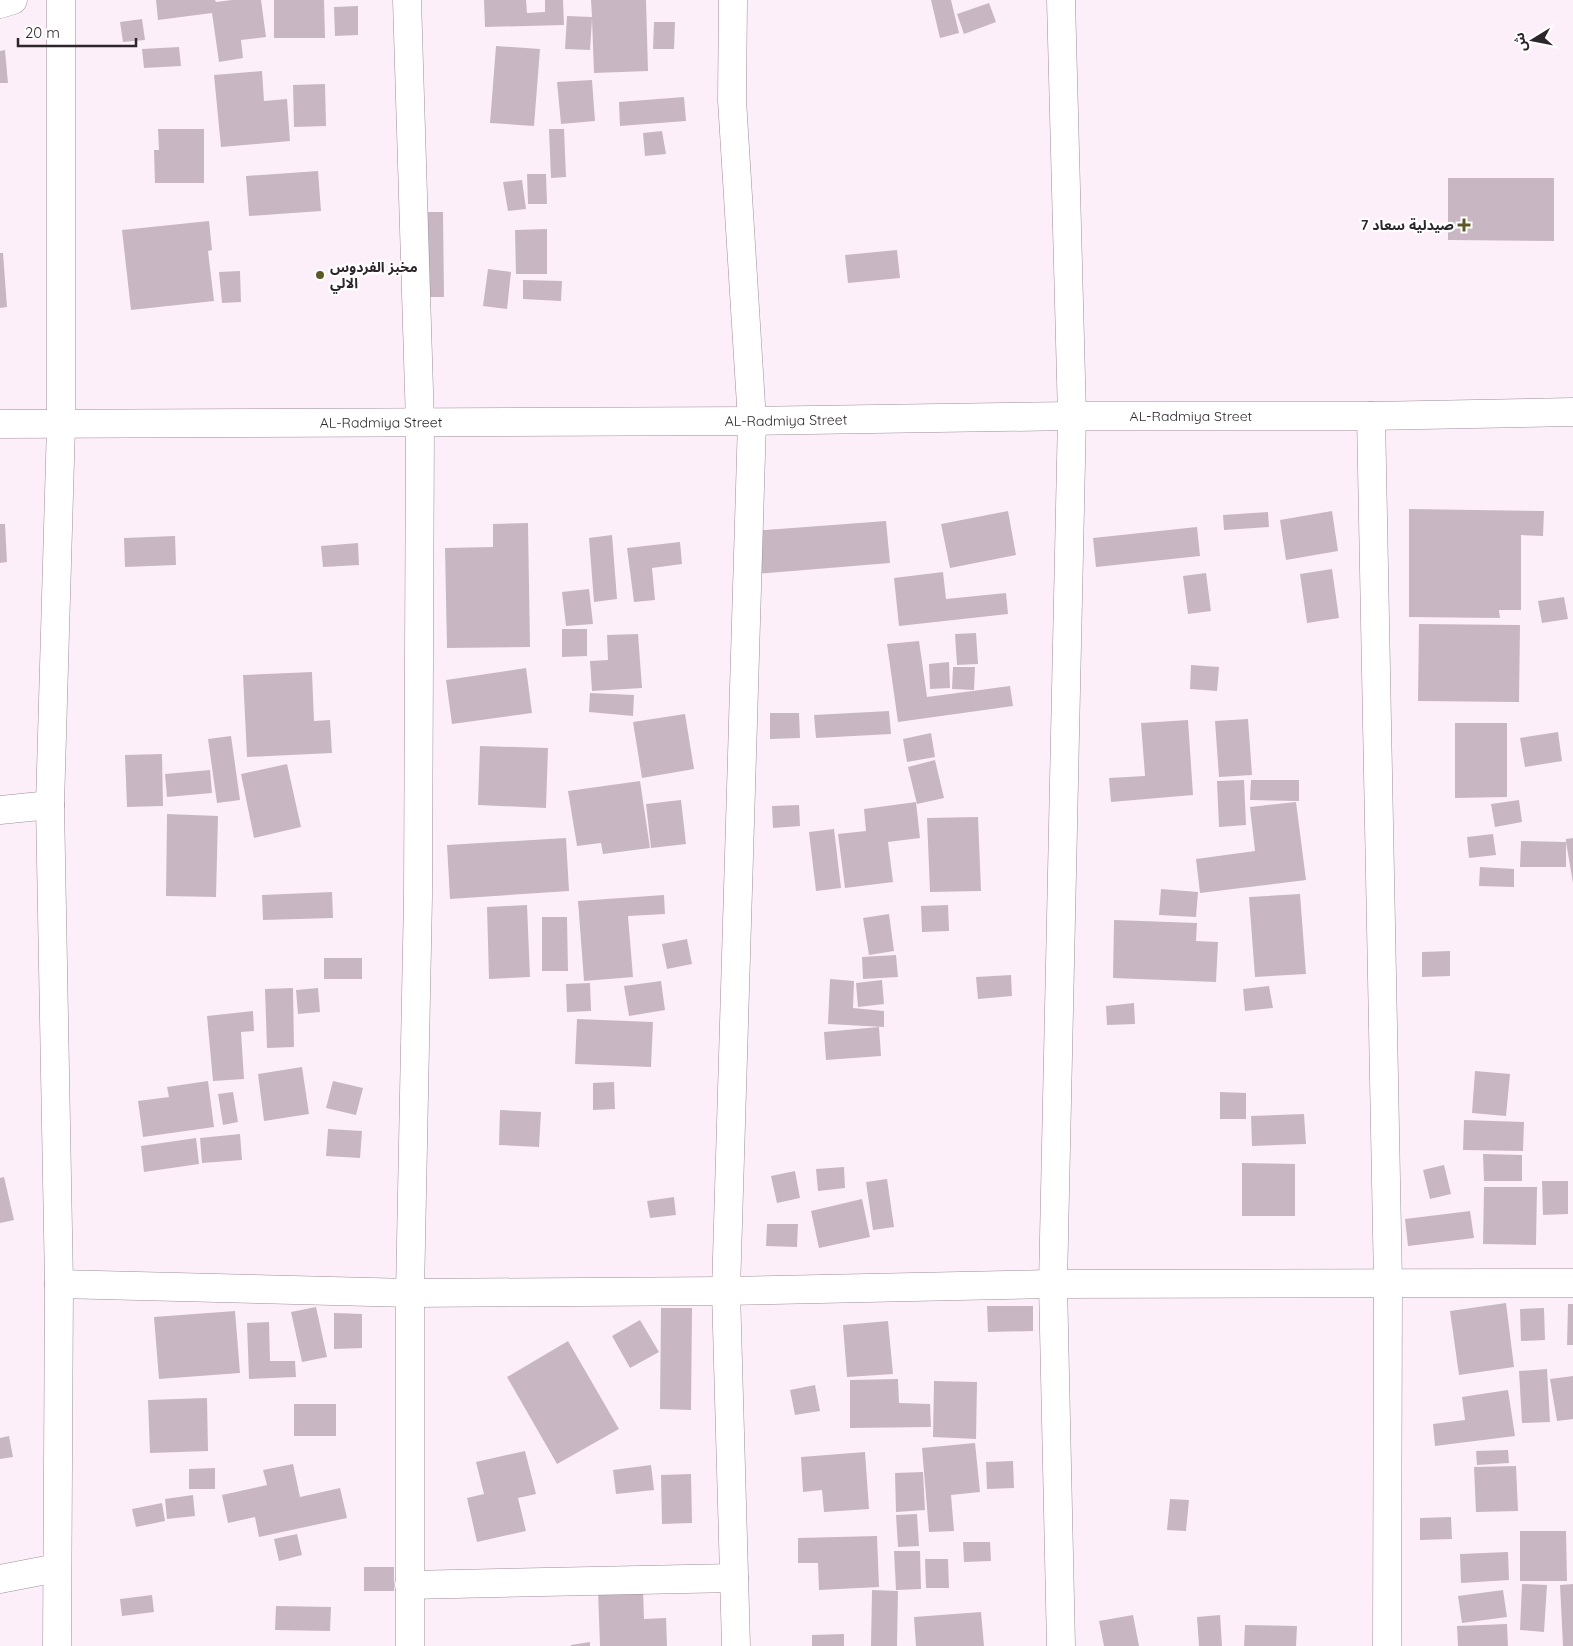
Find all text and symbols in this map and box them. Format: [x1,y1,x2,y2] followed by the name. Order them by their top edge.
[18,15,135,47] scale bar
[1508,15,1558,65] north arrow
[25,23,60,42] text: 20 m
[1510,31,1531,53] text: ش
[1361,216,1454,234] place label: صيدلية سعاد 7
[1458,219,1470,231] marker: صيدلية سعاد 7
[330,258,418,294] place label: مخبز الفردوس الالي
[314,269,326,281] marker: مخبز الفردوس الالي
[1130,407,1253,425] street label: AL-Radmiya Street
[725,411,848,430] street label: AL-Radmiya Street
[320,413,443,432] street label: AL-Radmiya Street

